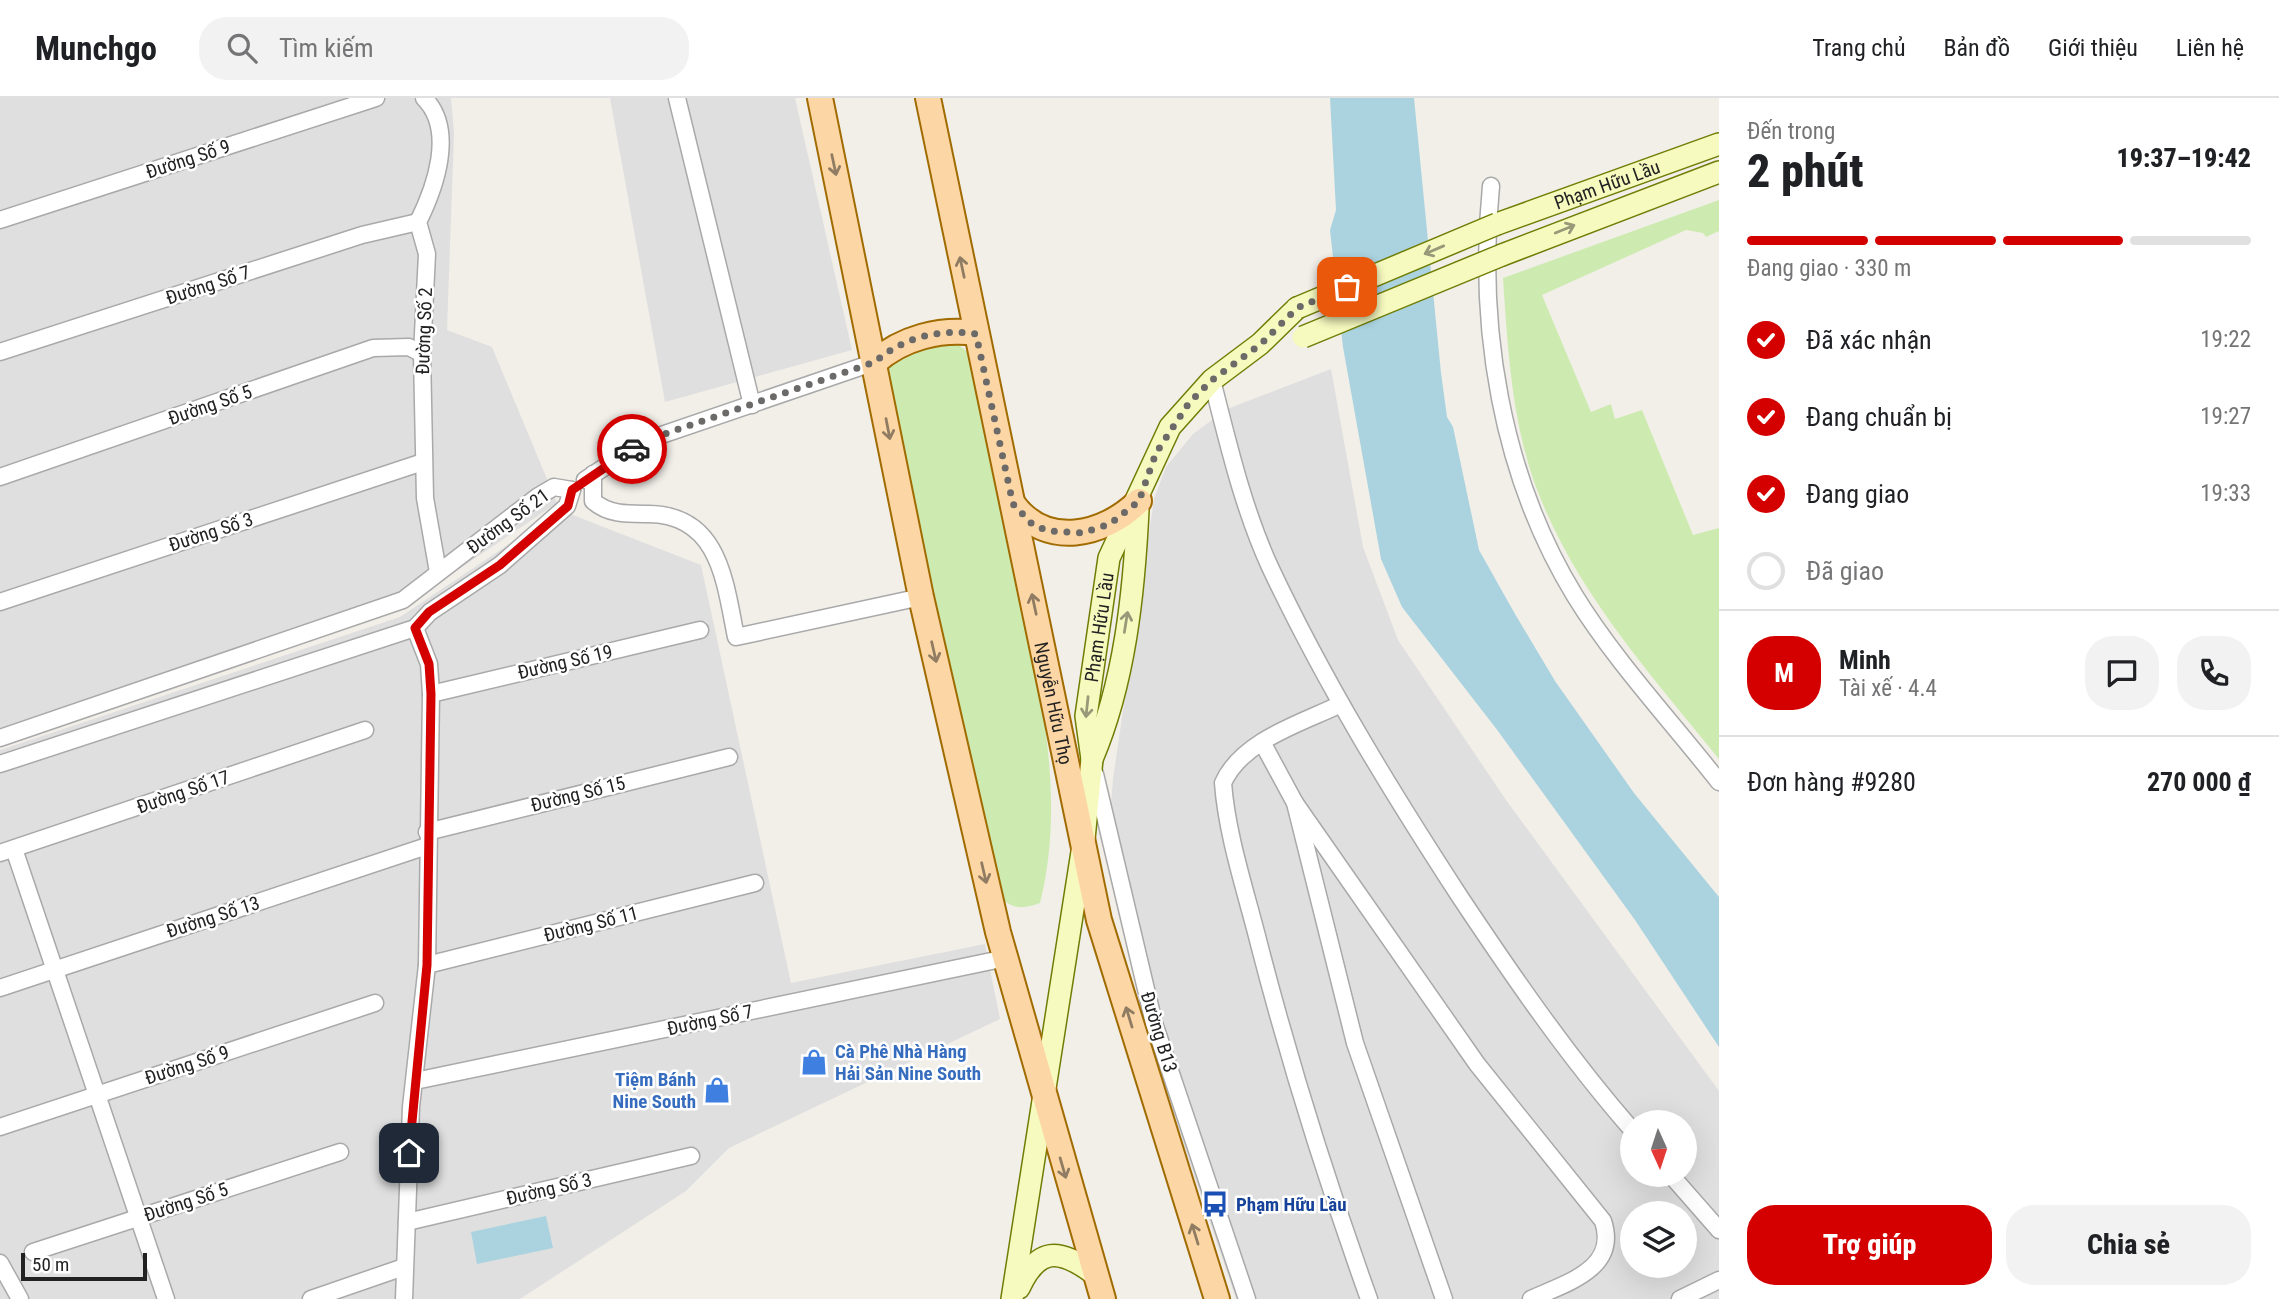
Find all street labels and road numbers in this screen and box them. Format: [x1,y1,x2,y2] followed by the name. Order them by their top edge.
[143,135,233,183] street label: Đường Số 9
[1551,155,1663,214] street label: Phạm Hữu Lầu
[163,261,253,309] street label: Đường Số 7
[411,287,437,375] street label: Đường Số 2
[165,380,255,430] street label: Đường Số 5
[462,483,554,559] street label: Đường Số 21
[166,508,256,556] street label: Đường Số 3
[1080,571,1118,684] street label: Phạm Hữu Lầu
[515,640,615,684] street label: Đường Số 19
[1030,640,1078,766] street label: Nguyễn Hữu Thọ
[134,765,232,819] street label: Đường Số 17
[528,771,628,817] street label: Đường Số 15
[164,891,262,943] street label: Đường Số 13
[541,901,641,947] street label: Đường Số 11
[1136,989,1182,1075] street label: Đường B13
[665,1000,755,1040] street label: Đường Số 7
[142,1041,232,1089] street label: Đường Số 9
[504,1168,594,1210] street label: Đường Số 3
[141,1178,231,1226] street label: Đường Số 5

